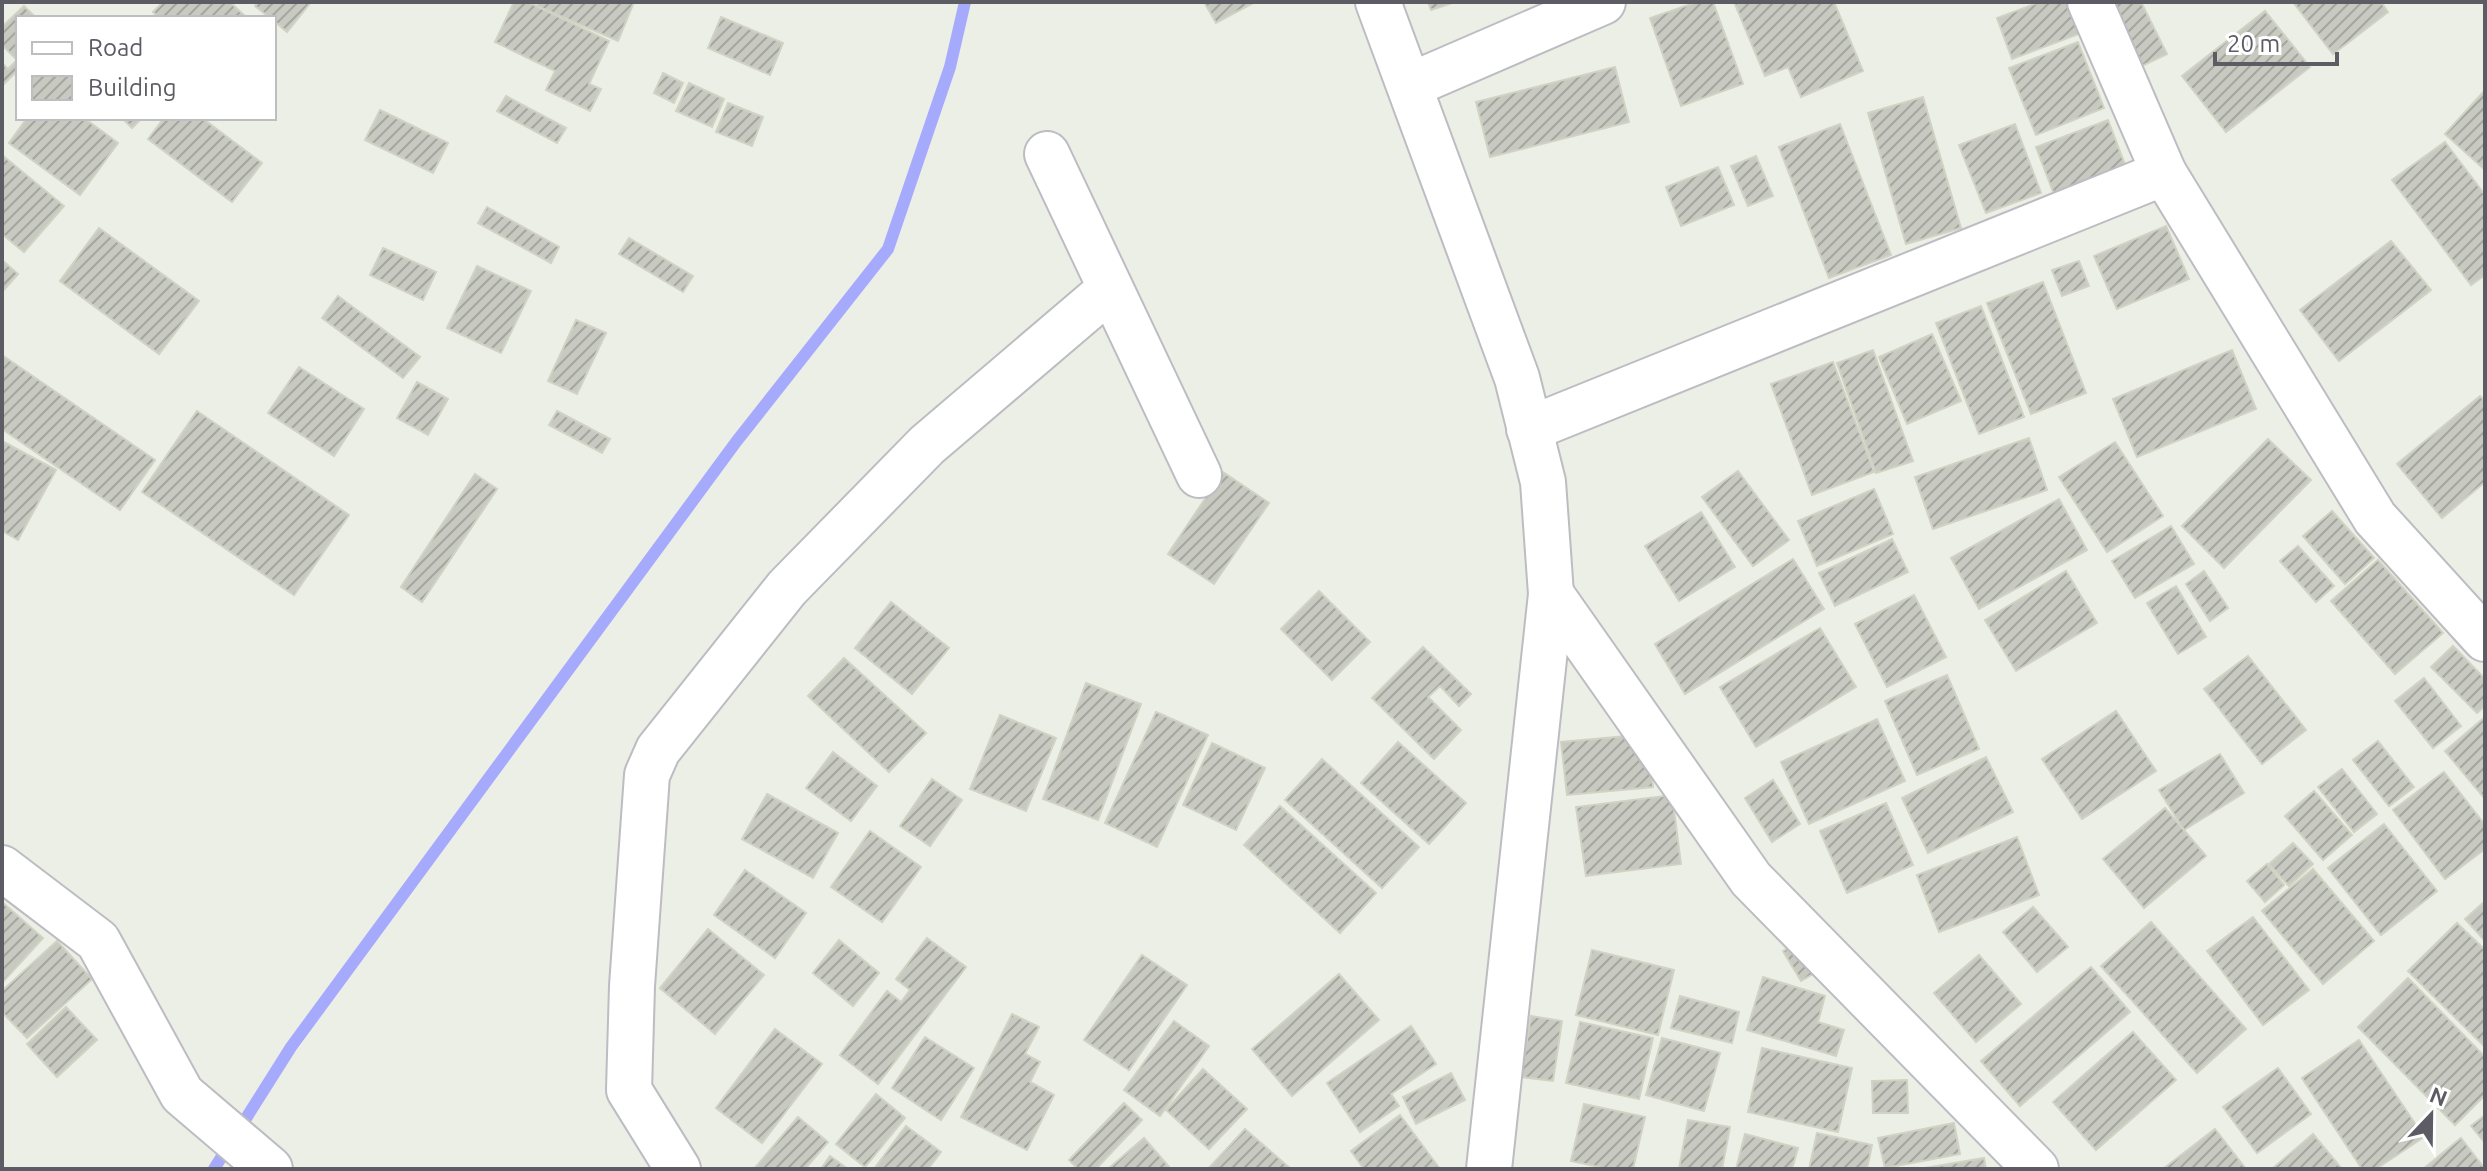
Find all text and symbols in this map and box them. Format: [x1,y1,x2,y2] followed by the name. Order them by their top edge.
[16,16,276,120] legend
[2215,16,2337,66] scale bar
[2227,30,2280,57] text: 20 m
[88,34,143,61] text: Road
[88,74,176,101] text: Building
[2391,1075,2471,1155] north arrow
[2426,1081,2451,1111] text: N

